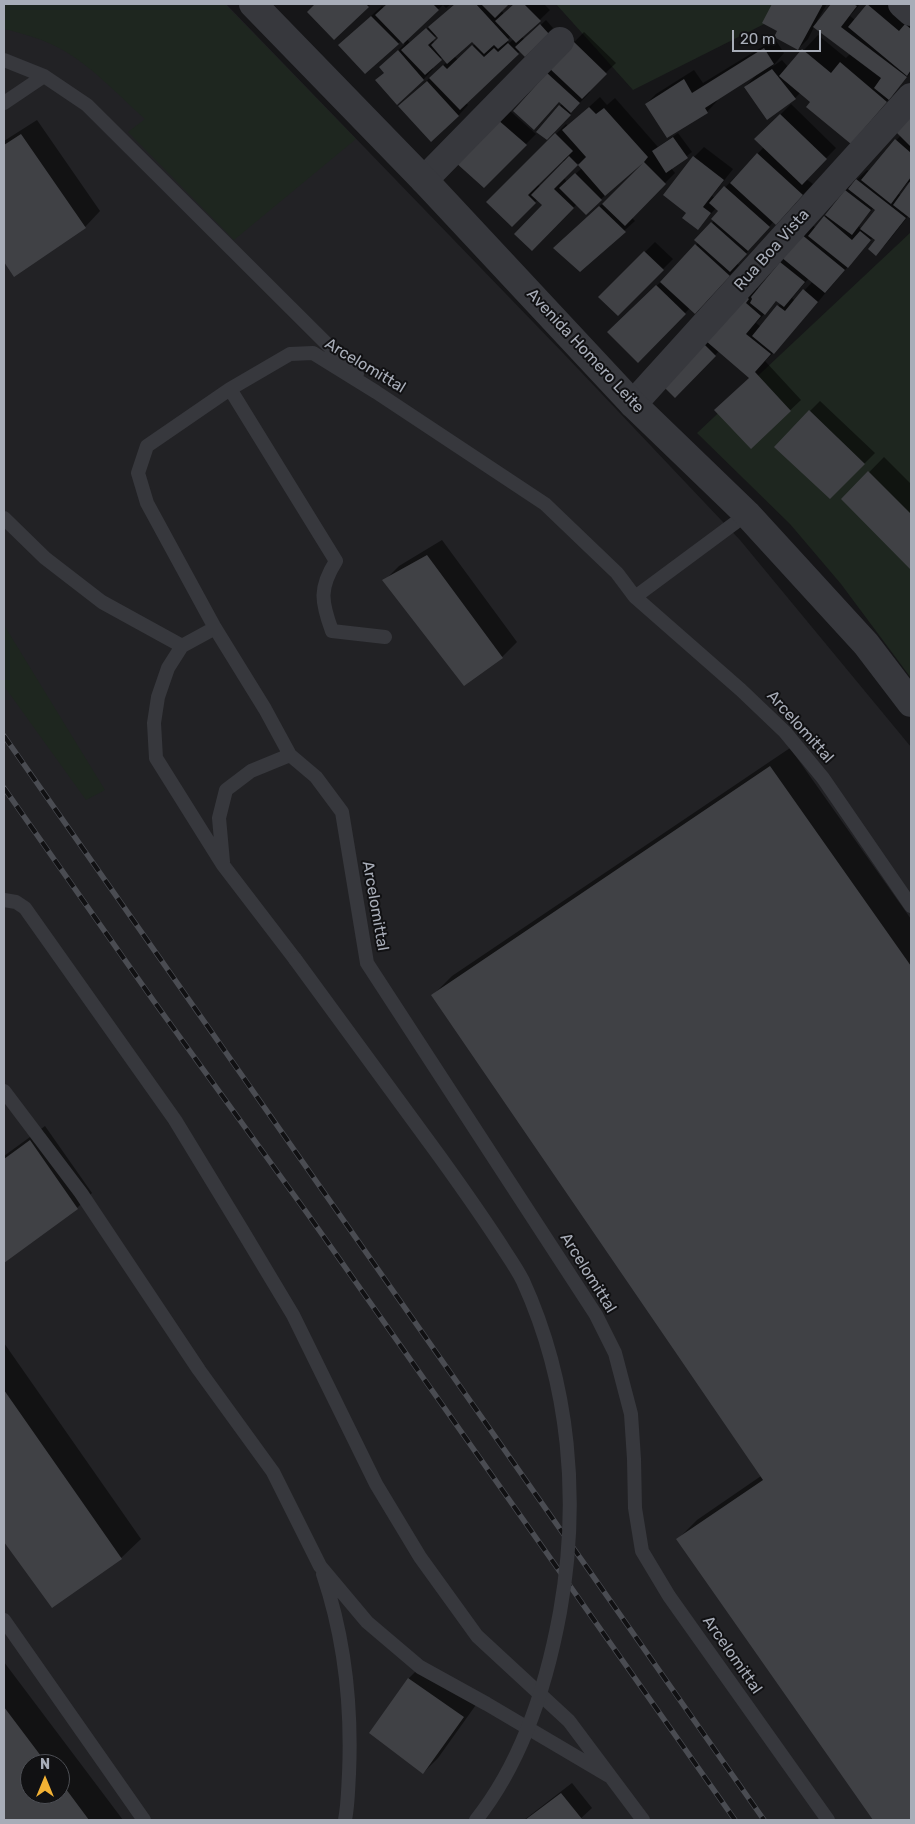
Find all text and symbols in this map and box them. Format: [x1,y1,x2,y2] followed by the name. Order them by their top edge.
[735,20,824,52] scale bar
[740,30,775,48] text: 20 m
[730,205,814,295] street label: Rua Boa Vista
[522,285,648,417] street label: Avenida Homero Leite
[321,334,409,398] street label: Arcelomittal
[762,687,838,767] street label: Arcelomittal
[358,860,392,952] street label: Arcelomittal
[556,1229,620,1317] street label: Arcelomittal
[698,1612,766,1698] street label: Arcelomittal
[20,1754,70,1804] north arrow
[40,1756,50,1773] text: N

